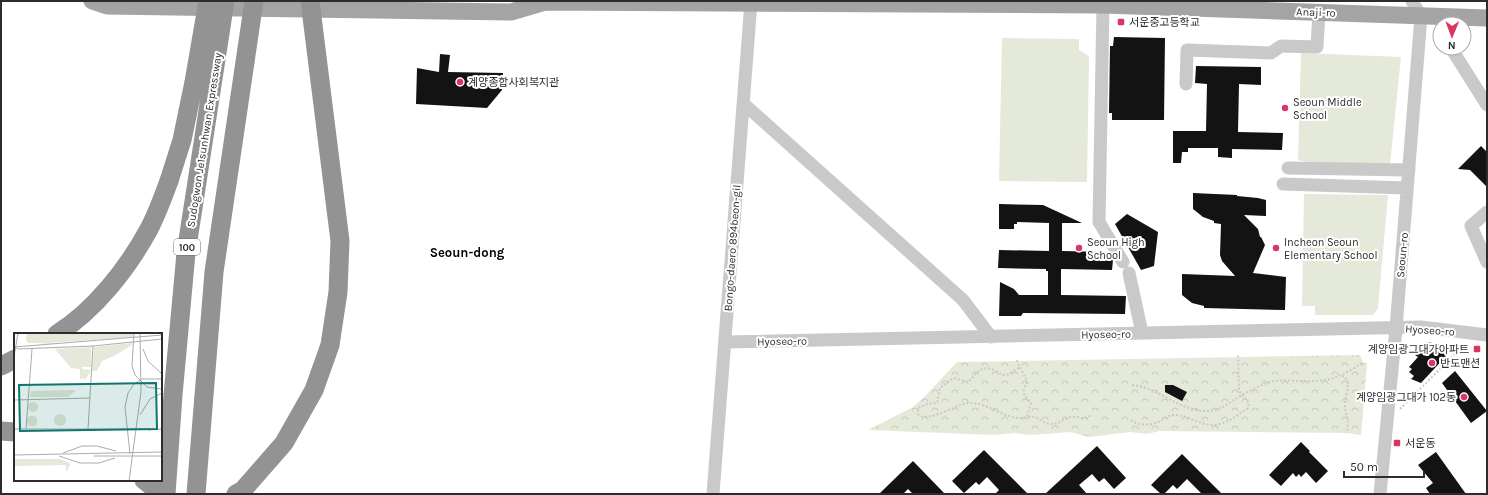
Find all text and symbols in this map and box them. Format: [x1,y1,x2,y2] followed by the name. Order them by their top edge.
[1296,5,1336,20] street label: Anaji-ro
[1129,16,1200,29] place label: 서운중고등학교
[1432,16,1472,56] north arrow
[1116,17,1126,27] marker: 서운중고등학교
[1448,39,1456,52] text: N
[184,52,225,228] street label: Sudogwon Je1sunhwan Expressway
[468,76,559,89] place label: 계양종합사회복지관
[455,77,465,87] marker: 계양종합사회복지관
[1293,96,1362,122] place label: Seoun Middle School
[1280,103,1290,113] marker: Seoun Middle School
[722,184,743,312] street label: Bongo-daero 894beon-gil
[1394,232,1411,278] street label: Seoun-ro
[1087,236,1145,262] place label: Seoun High School
[1284,236,1377,262] place label: Incheon Seoun Elementary School
[174,239,200,255] road number: 100
[1074,243,1084,253] marker: Seoun High School
[1271,243,1281,253] marker: Incheon Seoun Elementary School
[430,245,505,260] district label: Seoun-dong
[1405,322,1455,339] street label: Hyoseo-ro
[1081,328,1131,341] street label: Hyoseo-ro
[14,333,162,481] inset map
[757,335,807,348] street label: Hyoseo-ro
[1368,343,1469,356] place label: 계양임광그대가아파트
[1472,344,1482,354] marker: 계양임광그대가아파트
[1440,357,1480,370] place label: 반도맨션
[1427,358,1437,368] marker: 반도맨션
[1356,391,1456,404] place label: 계양임광그대가 102동
[1459,392,1469,402] marker: 계양임광그대가 102동
[1405,437,1435,450] place label: 서운동
[1392,438,1402,448] marker: 서운동
[1344,453,1424,479] scale bar
[1350,460,1378,474] text: 50 m

